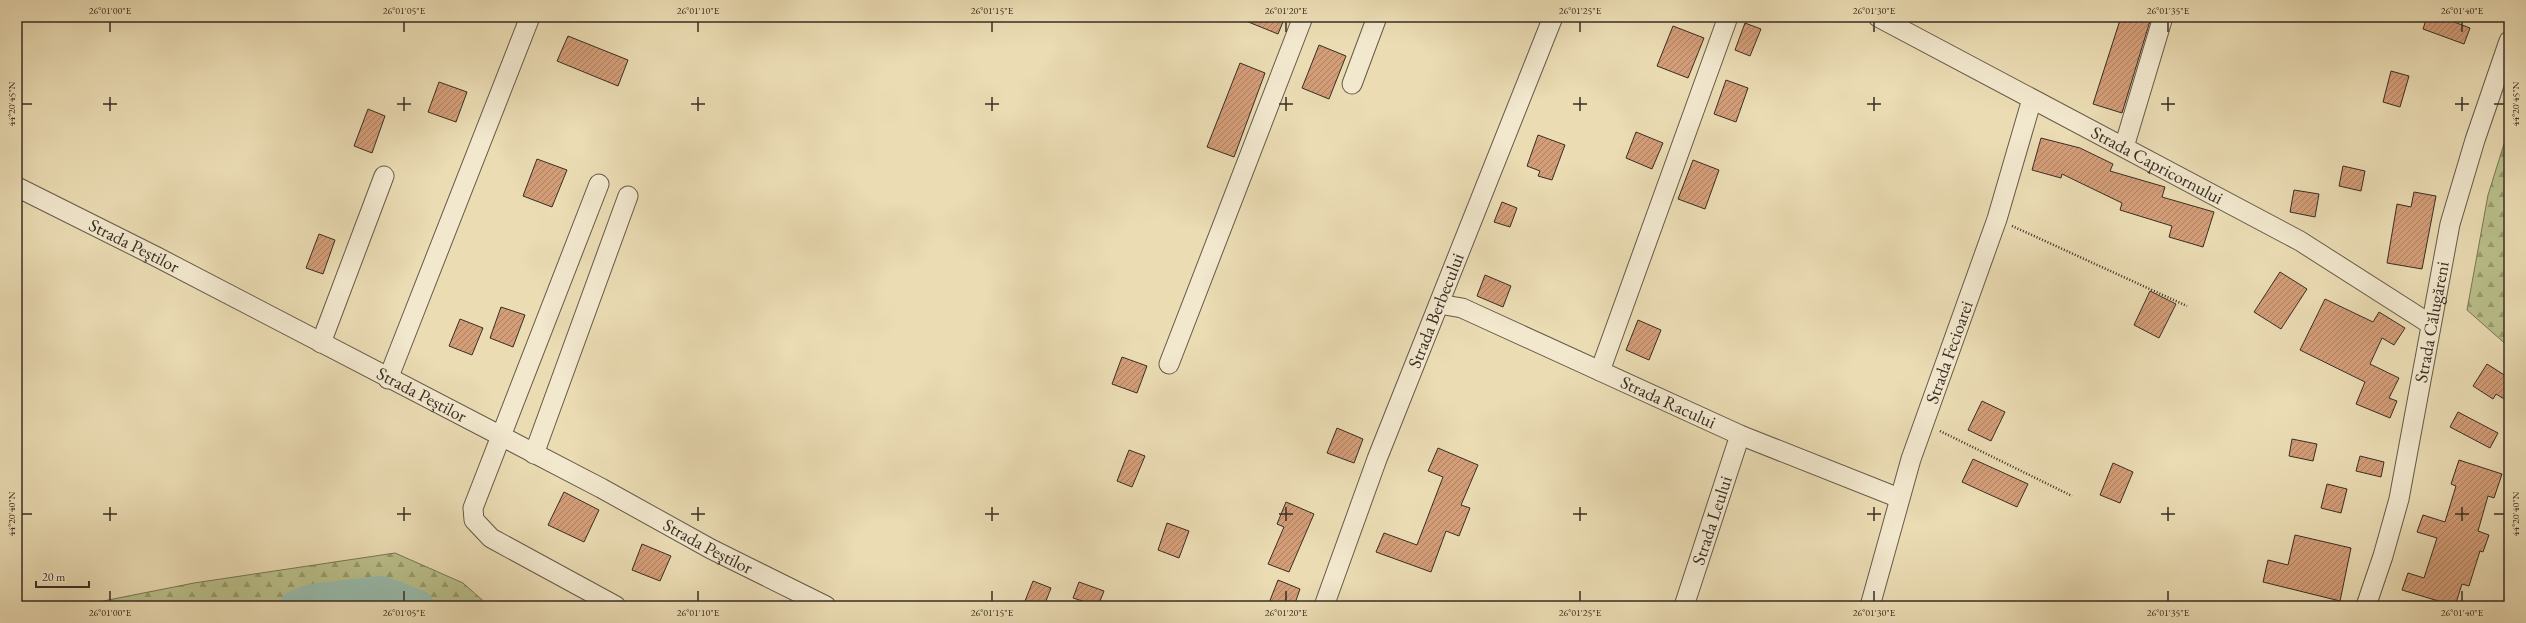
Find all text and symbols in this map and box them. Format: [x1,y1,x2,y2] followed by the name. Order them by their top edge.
[89,4,132,17] text: 26°01'00"E
[383,4,426,17] text: 26°01'05"E
[677,4,720,17] text: 26°01'10"E
[971,4,1014,17] text: 26°01'15"E
[1265,4,1308,17] text: 26°01'20"E
[1559,4,1602,17] text: 26°01'25"E
[1853,4,1896,17] text: 26°01'30"E
[2147,4,2190,17] text: 26°01'35"E
[2441,4,2484,17] text: 26°01'40"E
[5,81,18,126] text: 44°20'45"N
[2509,81,2522,126] text: 44°20'45"N
[2087,120,2228,209] street label: Strada Capricornului
[85,213,184,278] street label: Strada Peștilor
[1402,249,1469,371] street label: Strada Berbecului
[2409,259,2454,384] street label: Strada Călugăreni
[1920,297,1978,407] street label: Strada Fecioarei
[373,361,471,427] street label: Strada Peștilor
[1617,370,1720,434] street label: Strada Racului
[1686,472,1737,568] street label: Strada Leului
[5,491,18,536] text: 44°20'40"N
[2509,491,2522,536] text: 44°20'40"N
[659,513,757,579] street label: Strada Peștilor
[36,563,89,589] scale bar
[42,569,66,585] text: 20 m
[89,606,132,619] text: 26°01'00"E
[383,606,426,619] text: 26°01'05"E
[677,606,720,619] text: 26°01'10"E
[971,606,1014,619] text: 26°01'15"E
[1265,606,1308,619] text: 26°01'20"E
[1559,606,1602,619] text: 26°01'25"E
[1853,606,1896,619] text: 26°01'30"E
[2147,606,2190,619] text: 26°01'35"E
[2441,606,2484,619] text: 26°01'40"E

